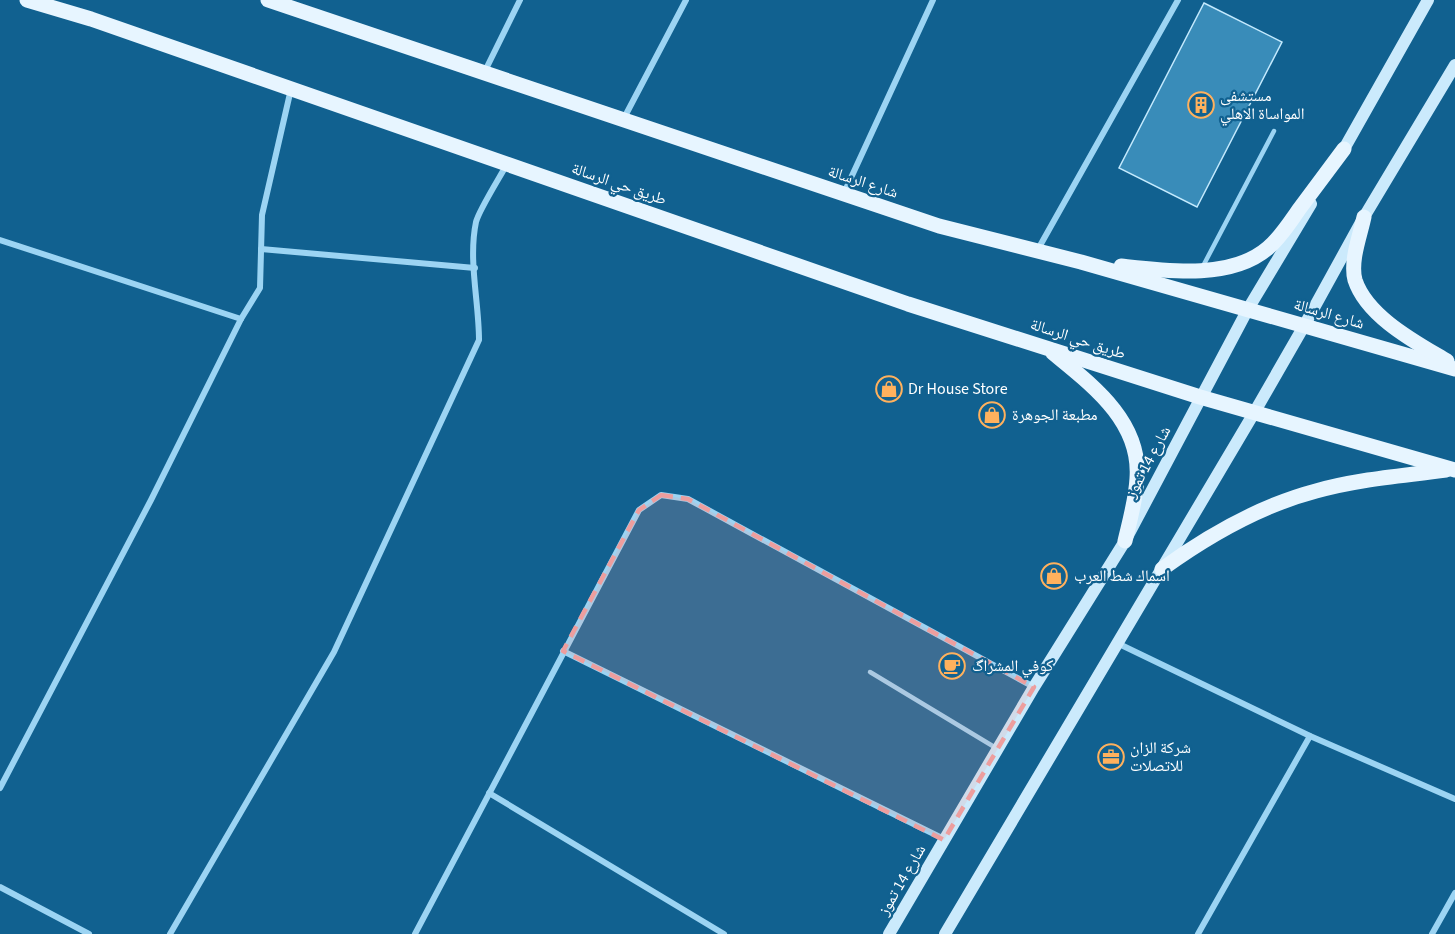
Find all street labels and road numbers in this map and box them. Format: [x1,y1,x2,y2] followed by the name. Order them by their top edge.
[568,157,669,212] street label: طريق حي الرسالة
[825,160,901,204] street label: شارع الرسالة
[1291,293,1367,335] street label: شارع الرسالة
[1027,313,1129,366] street label: طريق حي الرسالة
[1119,422,1176,503] street label: شارع 14 تموز
[872,841,931,920] street label: شارع 14 تموز

